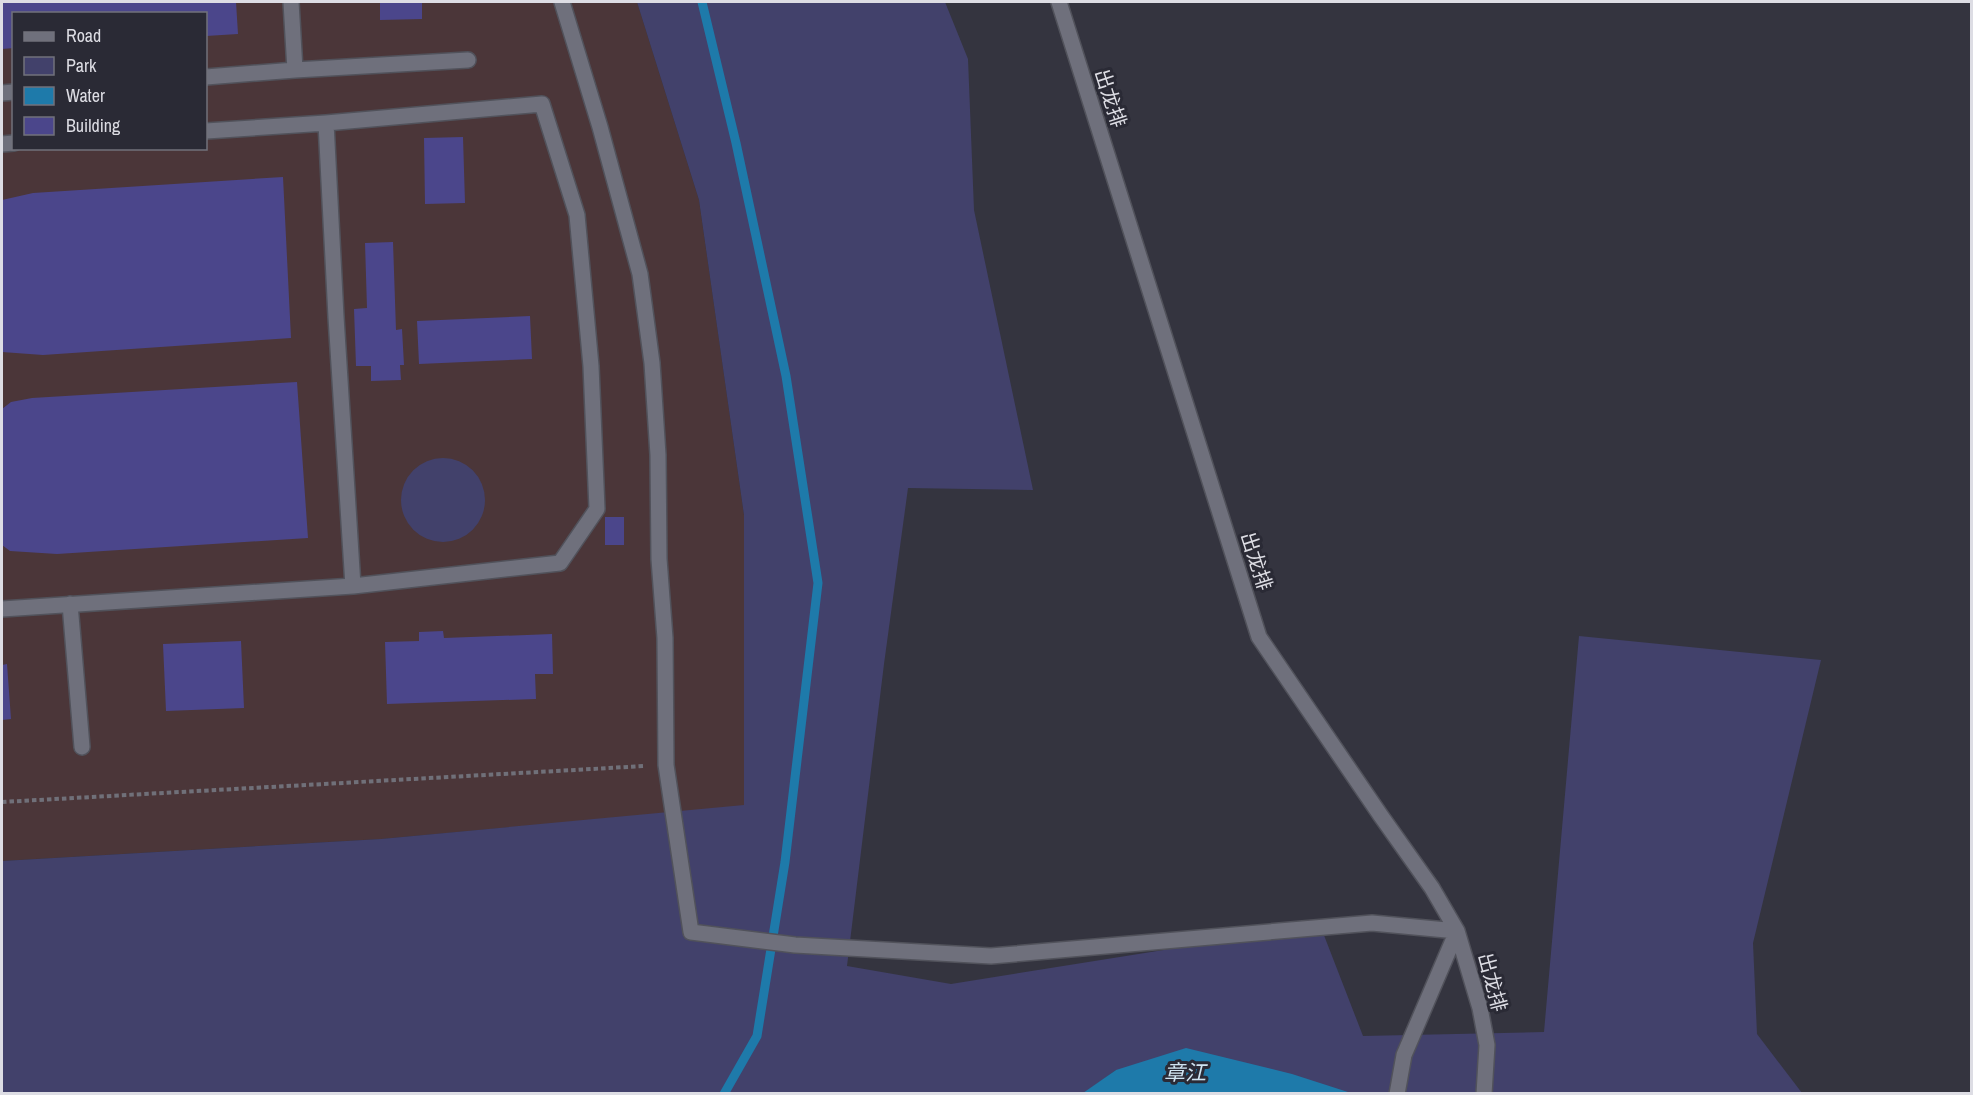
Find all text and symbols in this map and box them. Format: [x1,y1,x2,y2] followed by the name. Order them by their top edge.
[12,12,207,150] legend
[66,23,101,48] text: Road
[66,53,97,78] text: Park
[1089,65,1133,131] street label: 出龙排
[66,83,105,108] text: Water
[66,113,121,138] text: Building
[1235,528,1279,594] street label: 出龙排
[1472,950,1514,1014] street label: 出龙排
[1164,1058,1208,1087] water label: 章江

